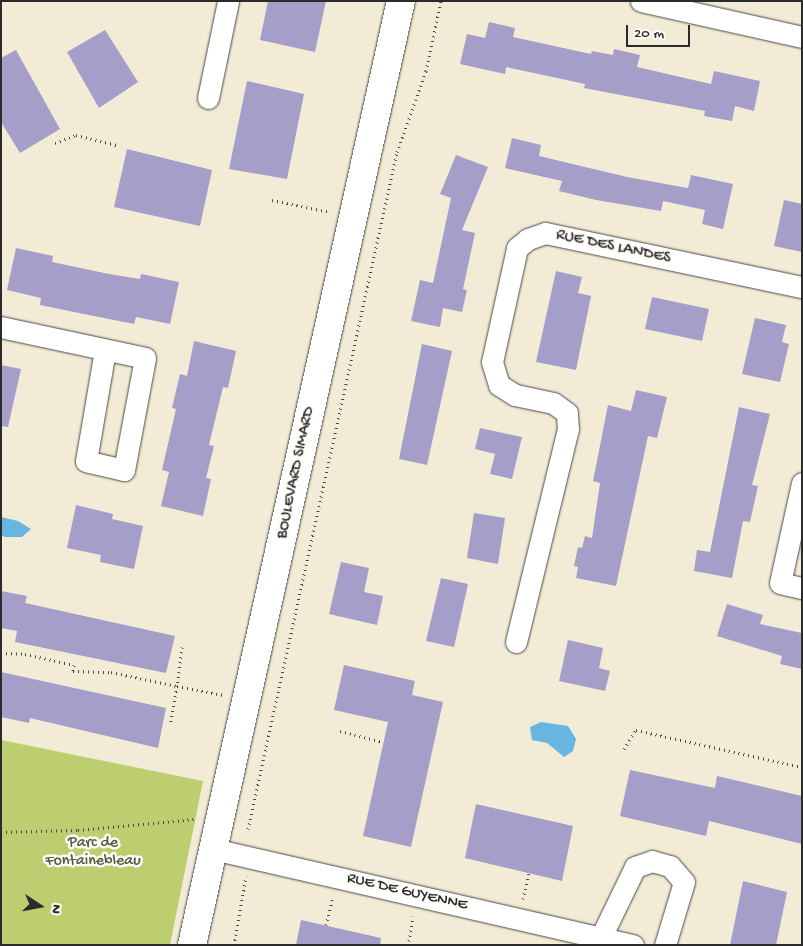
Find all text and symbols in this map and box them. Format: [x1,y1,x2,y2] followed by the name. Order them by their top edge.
[628,15,692,47] scale bar
[634,25,664,43] text: 20 m
[554,226,672,270] street label: RUE DES LANDES
[274,405,320,541] street label: BOULEVARD SIMARD
[45,834,141,872] park label: Parc de Fontainebleau
[345,870,469,916] street label: RUE DE GUYENNE
[15,881,65,931] north arrow
[46,903,64,915] text: N

